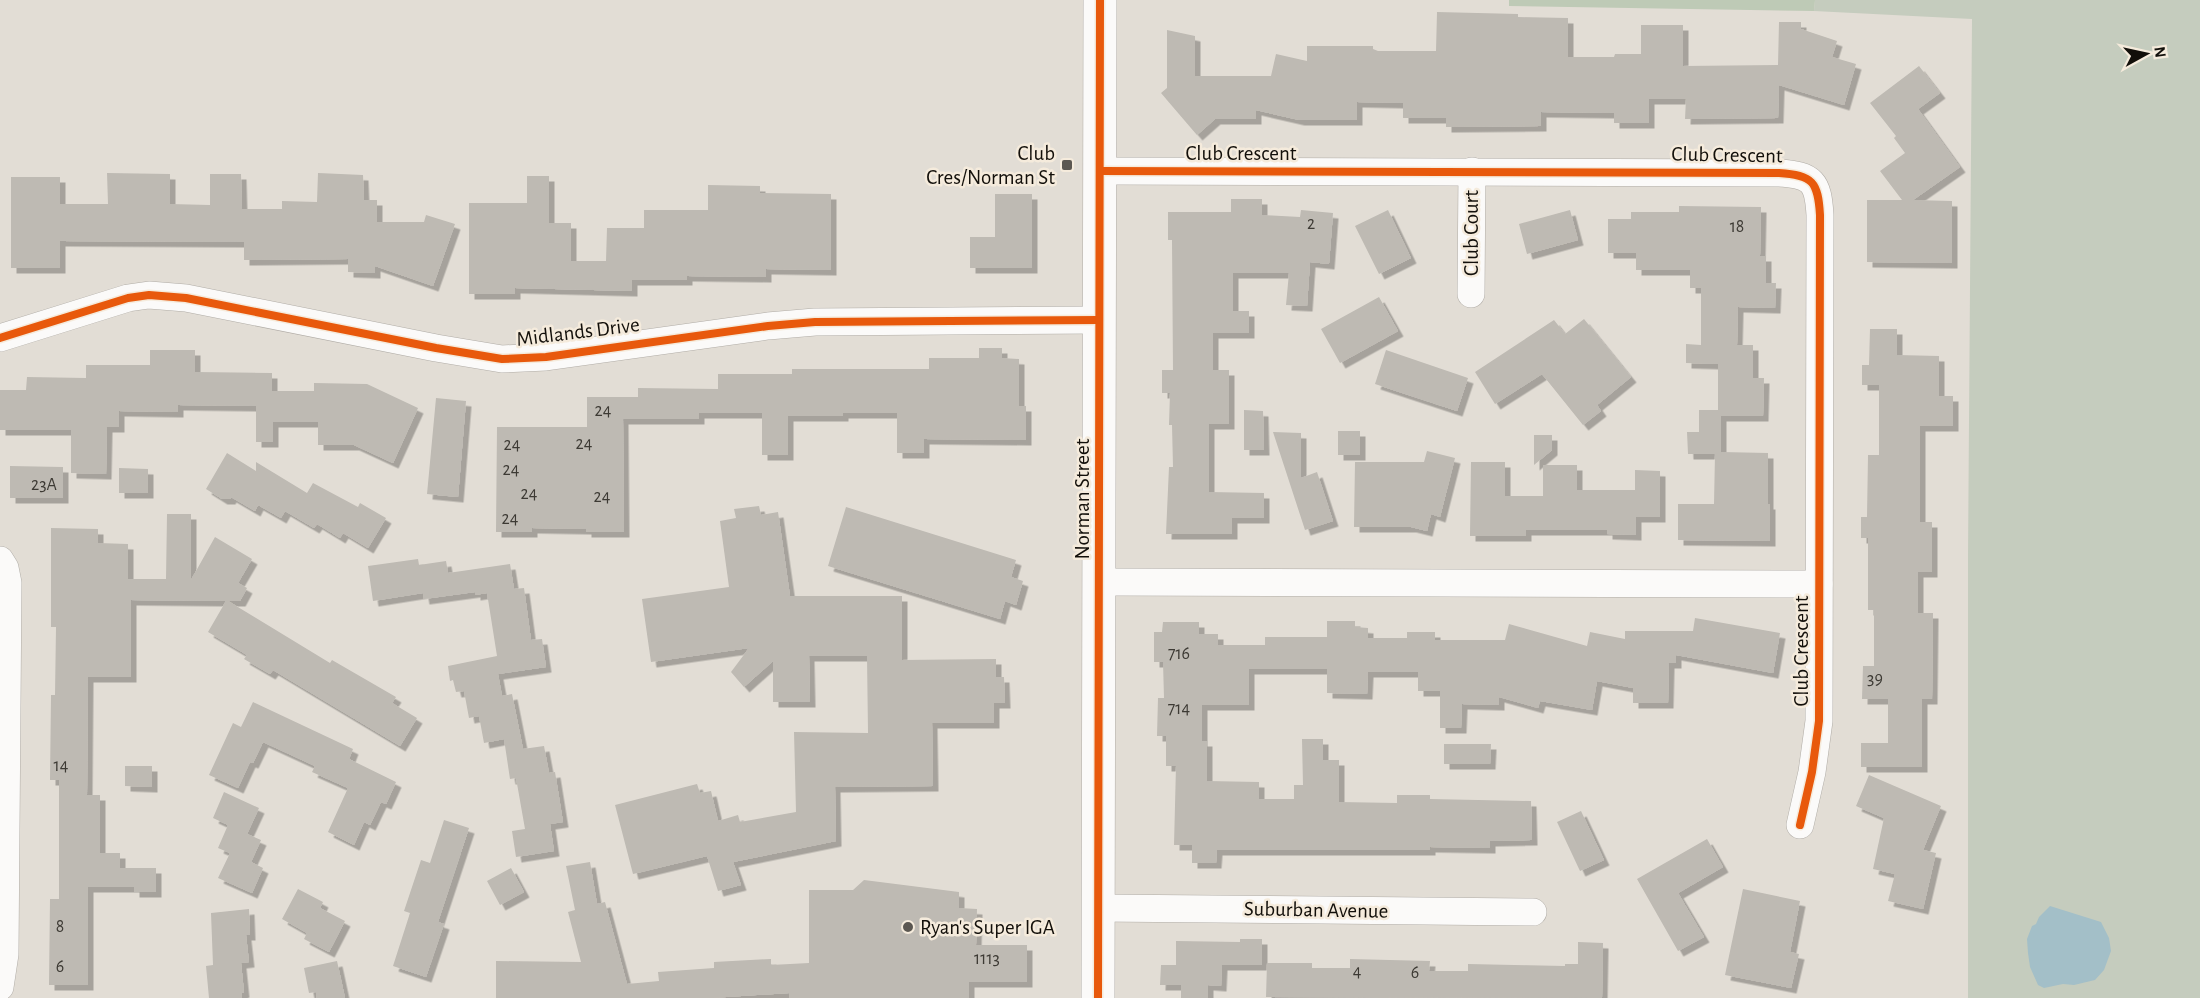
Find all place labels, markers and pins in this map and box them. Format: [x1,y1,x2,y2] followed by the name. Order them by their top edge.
[926,143,1055,188] place label: Club Cres/Norman St
[1060,158,1074,172] marker: Club Cres/Norman St
[920,917,1055,938] place label: Ryan's Super IGA
[901,920,915,934] marker: Ryan's Super IGA

